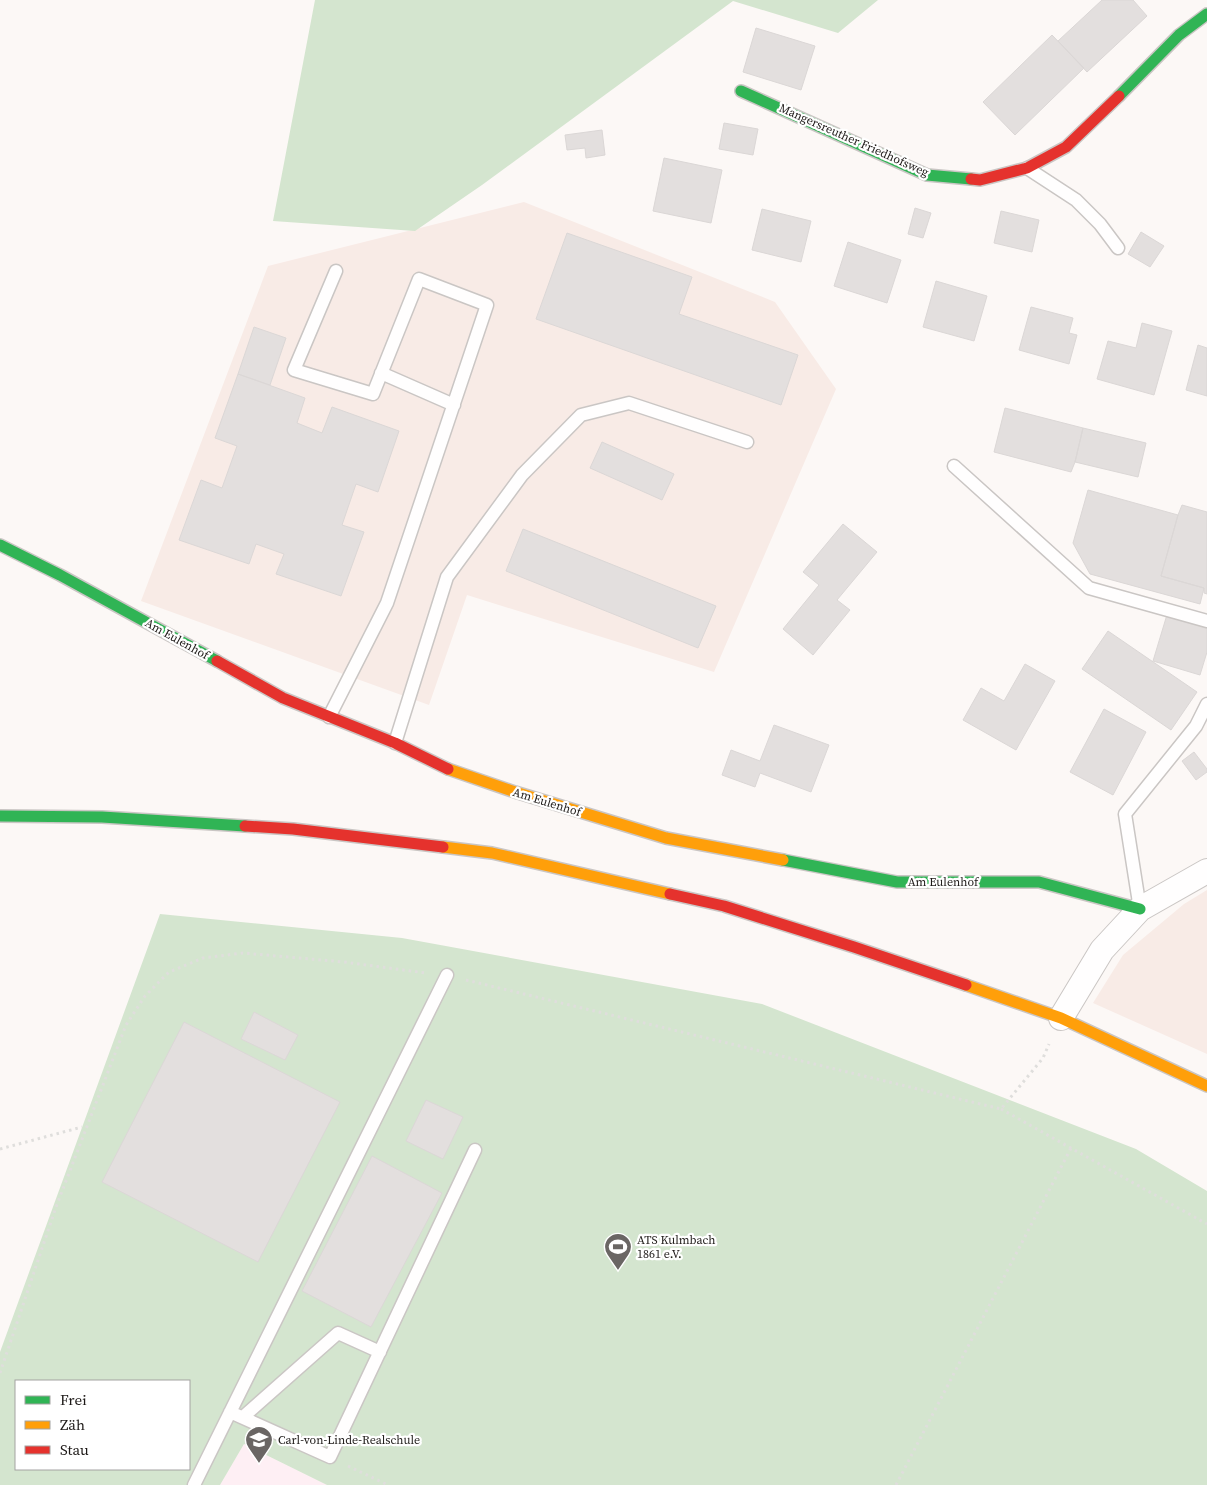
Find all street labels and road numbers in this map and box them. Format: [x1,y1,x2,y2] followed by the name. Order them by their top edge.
[777,100,931,180] street label: Mangersreuther Friedhofsweg
[142,615,213,664] street label: Am Eulenhof
[511,784,585,820] street label: Am Eulenhof
[908,874,980,890] street label: Am Eulenhof

